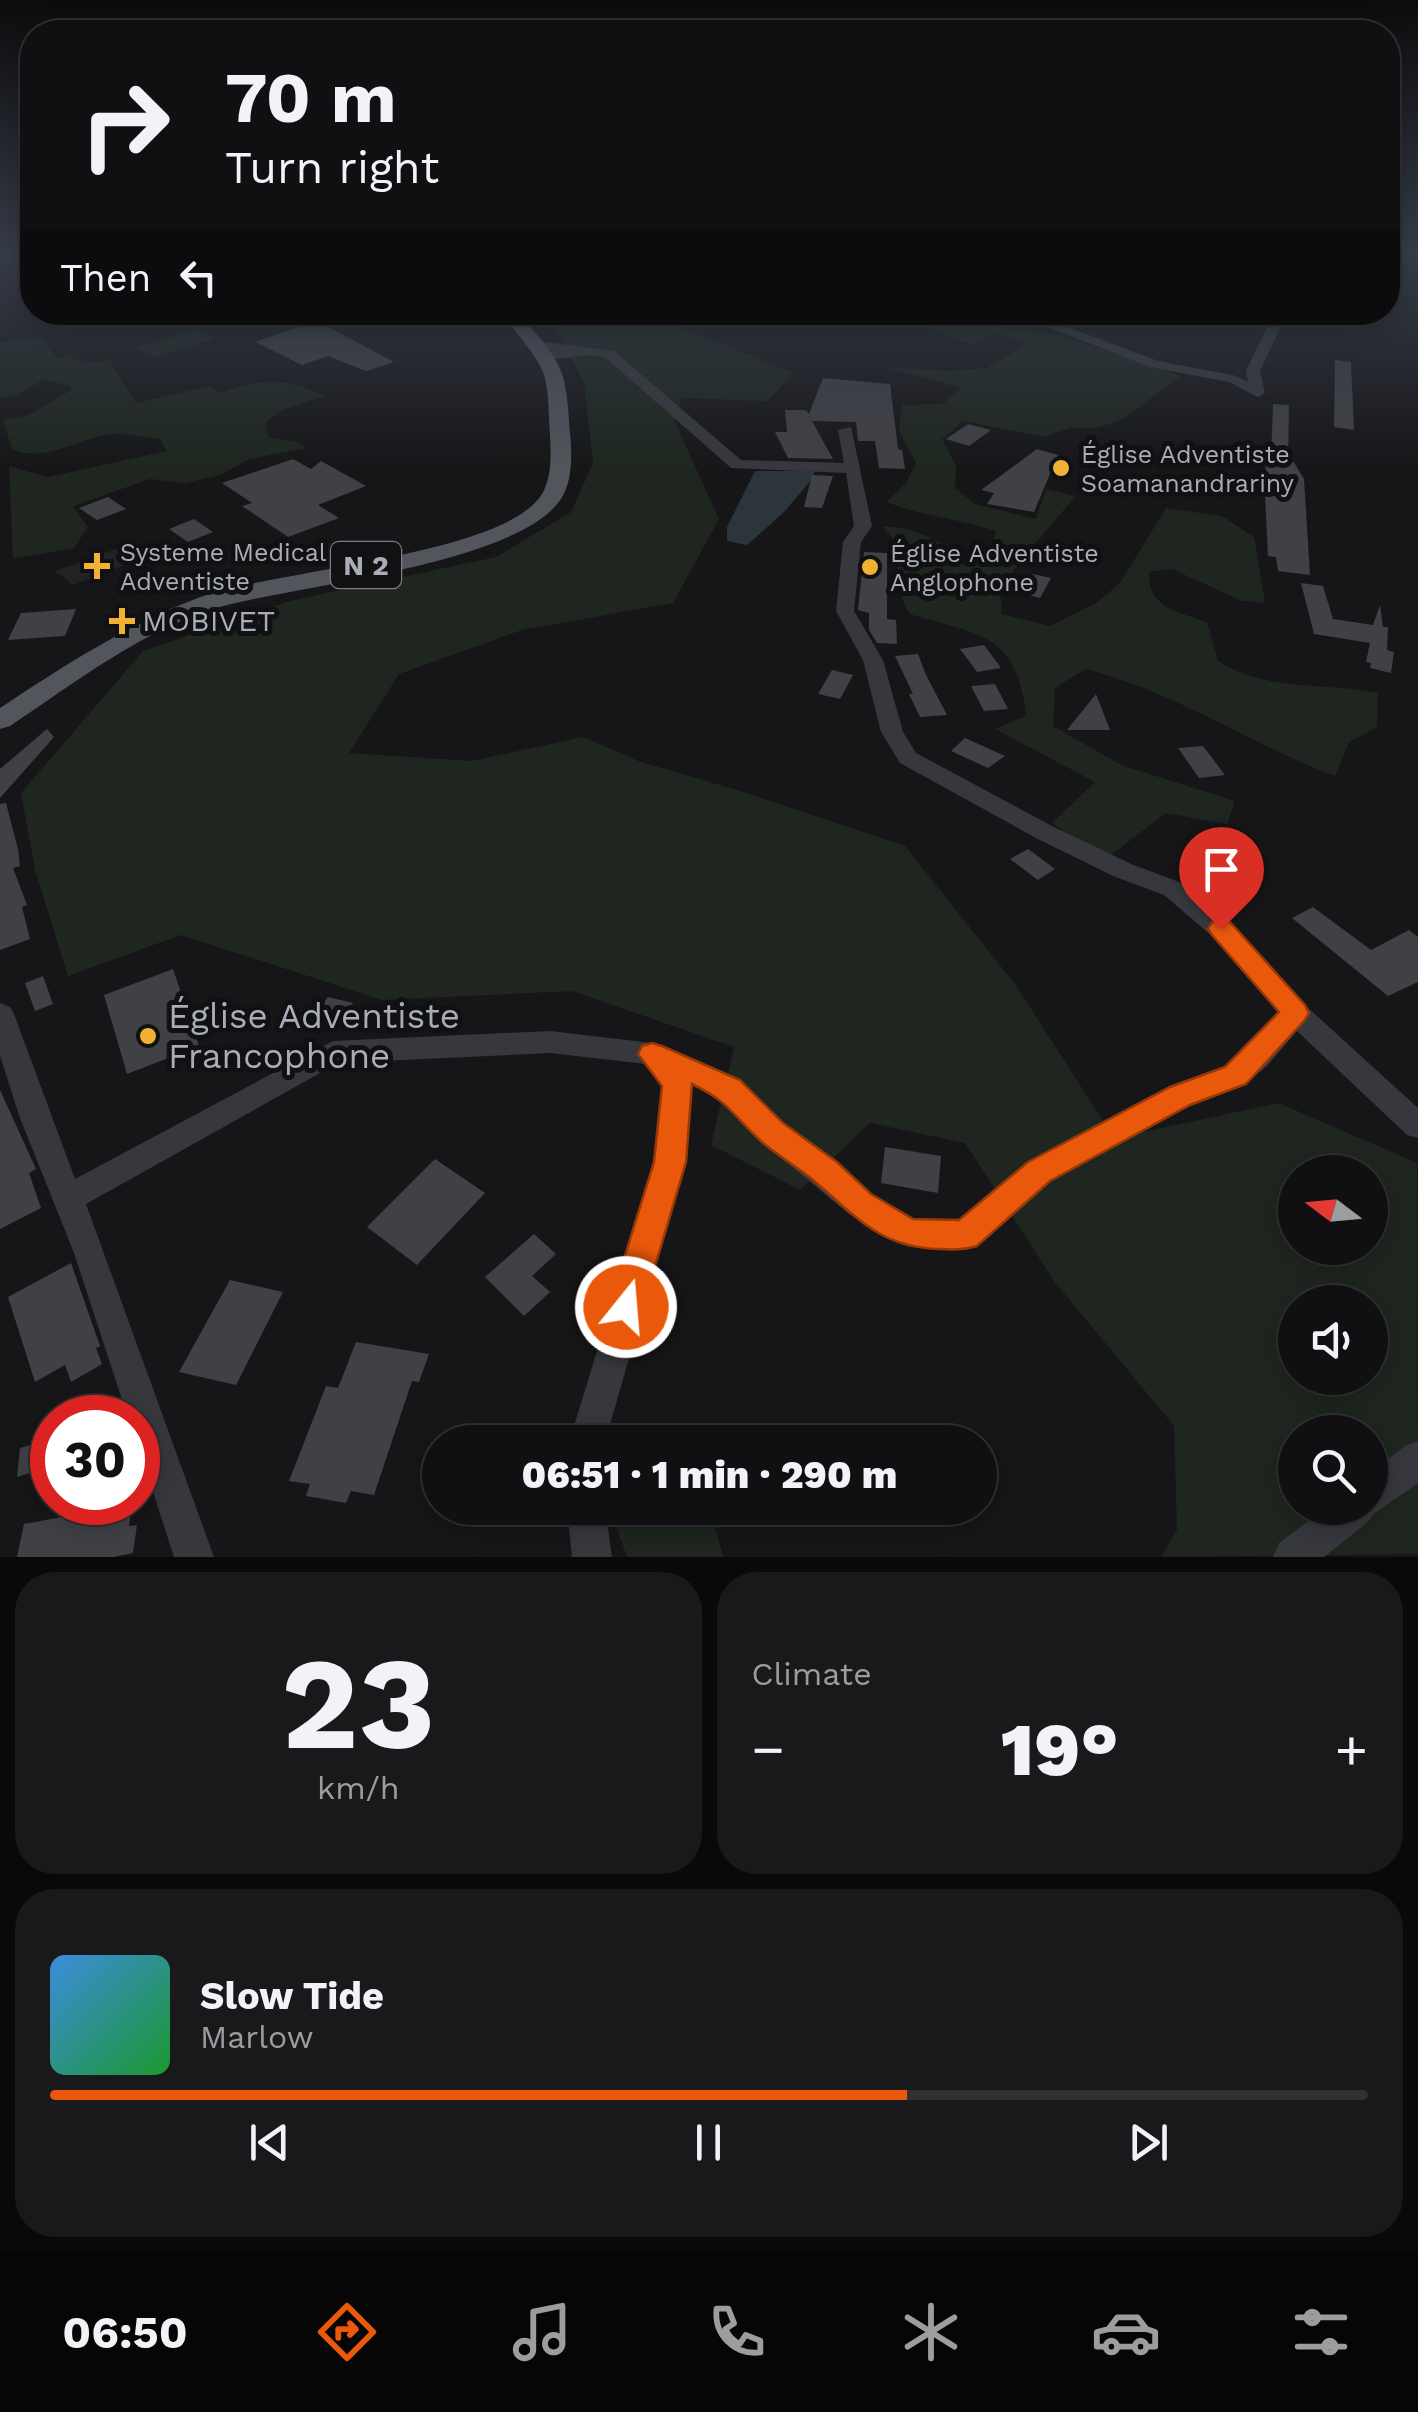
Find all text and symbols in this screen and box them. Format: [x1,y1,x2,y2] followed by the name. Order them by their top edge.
[225,57,397,139] text: 70 m
[60,60,190,190] icon: right
[225,141,439,194] text: Turn right
[171,250,226,305] icon: left
[60,256,151,300] text: Then
[1081,440,1294,498] place label: Église Adventiste Soamanandrariny
[1050,457,1072,479] marker: Église Adventiste Soamanandrariny
[120,538,327,596] place label: Systeme Medical Adventiste
[890,539,1099,597] place label: Église Adventiste Anglophone
[331,542,401,588] road number: N 2
[84,553,110,579] marker: Systeme Medical Adventiste
[859,556,881,578] marker: Église Adventiste Anglophone
[142,603,275,638] place label: MOBIVET
[111,610,133,632] marker: MOBIVET
[1179,827,1264,930] pin
[1194,842,1249,897] icon: arrive
[168,995,460,1077] place label: Église Adventiste Francophone
[137,1025,159,1047] marker: Église Adventiste Francophone
[1278,1155,1388,1265] north arrow
[1278,1155,1388,1525] map controls
[574,1255,678,1359] position arrow
[1278,1285,1388,1395] button: sound
[30,1395,160,1525] speed limit sign: 30
[1278,1415,1388,1525] button: search
[522,1453,897,1497] text: 06:51 · 1 min · 290 m
[281,1627,436,1780] text: 23
[752,1655,872,1693] text: Climate
[1001,1705,1119,1793] text: 19°
[752,1717,785,1781] text: −
[1335,1717,1368,1781] text: +
[317,1769,399,1807] text: km/h
[200,1974,384,2018] text: Slow Tide
[200,2018,314,2056] text: Marlow
[242,2115,297,2170] icon: previous
[681,2115,736,2170] icon: pause
[1121,2115,1176,2170] icon: next
[312,2297,382,2367] icon: directions
[507,2297,577,2367] icon: music
[702,2297,772,2367] icon: phone
[896,2297,966,2367] icon: climate
[1091,2297,1161,2367] icon: car
[1286,2297,1356,2367] icon: filters
[62,2306,188,2359] text: 06:50

